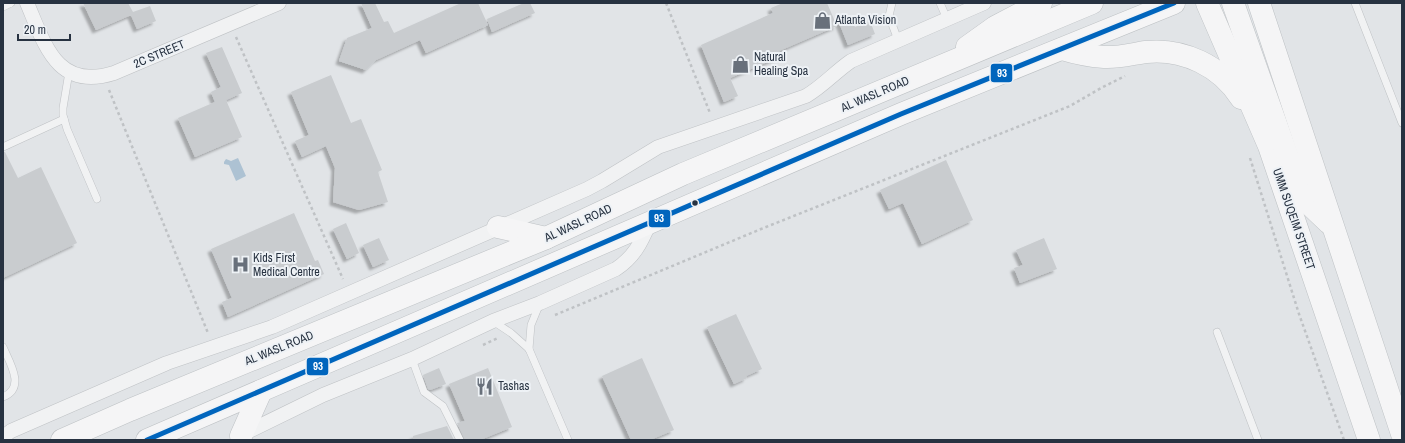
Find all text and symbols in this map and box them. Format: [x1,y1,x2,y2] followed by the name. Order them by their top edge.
[812,10,832,30] shop icon: Atlanta Vision
[834,12,896,28] place label: Atlanta Vision
[18,16,70,42] scale bar
[24,22,46,38] text: 20 m
[131,36,187,72] street label: 2C STREET
[754,49,809,79] place label: Natural Healing Spa
[731,54,751,74] shop icon: Natural Healing Spa
[990,63,1013,83] line badge: 93
[997,66,1007,80] text: 93
[837,72,912,116] street label: AL WASL ROAD
[1269,166,1319,272] street label: UMM SUQEIM STREET
[690,198,700,208] unlabelled marker
[541,200,614,246] street label: AL WASL ROAD
[648,209,671,228] line badge: 93
[654,211,664,225] text: 93
[253,250,320,280] place label: Kids First Medical Centre
[230,255,250,275] hospital icon: Kids First Medical Centre
[241,327,316,369] street label: AL WASL ROAD
[306,357,329,376] line badge: 93
[313,359,323,373] text: 93
[475,376,495,396] restaurant icon: Tashas
[498,378,529,394] place label: Tashas

